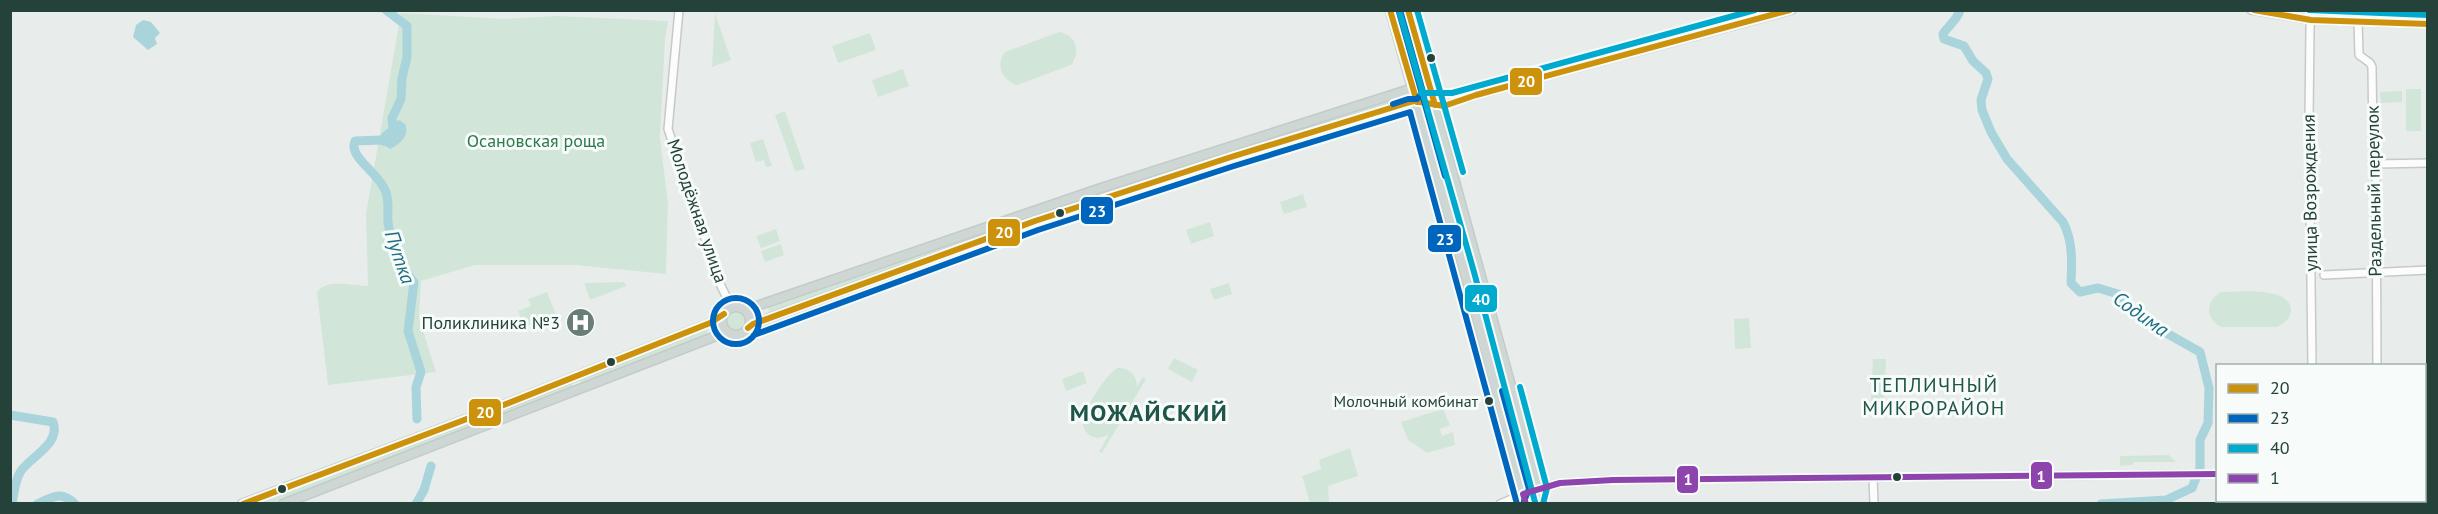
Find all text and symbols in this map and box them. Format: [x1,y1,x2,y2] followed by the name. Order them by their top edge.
[1425,52,1437,64] unlabelled marker
[1509,67,1543,96] line badge: 20
[1517,71,1535,91] text: 20
[2361,105,2386,277] street label: Раздельный переулок
[2297,114,2322,272] street label: улица Возрождения
[467,129,605,152] park label: Осановская роща
[662,136,733,286] street label: Молодёжная улица
[1080,196,1114,225] line badge: 23
[1088,201,1106,221] text: 23
[1054,207,1066,219] unlabelled marker
[987,218,1021,247] line badge: 20
[995,222,1013,242] text: 20
[1427,224,1462,253] line badge: 23
[379,227,421,288] water label: Путка
[1436,229,1454,249] text: 23
[1464,284,1498,313] line badge: 40
[2108,285,2174,343] water label: Содима
[1472,289,1490,309] text: 40
[565,307,597,339] hospital icon: Поликлиника №3
[422,311,560,334] place label: Поликлиника №3
[605,356,617,368] unlabelled marker
[2216,364,2426,502] legend
[1862,372,2006,421] district label: ТЕПЛИЧНЫЙ МИКРОРАЙОН
[2270,376,2290,399] text: 20
[1334,391,1479,411] place label: Молочный комбинат
[1483,395,1495,407] marker: Молочный комбинат
[1070,397,1228,428] district label: МОЖАЙСКИЙ
[468,398,502,427] line badge: 20
[476,402,494,422] text: 20
[2270,406,2290,429] text: 23
[2270,436,2290,459] text: 40
[2030,461,2053,490] line badge: 1
[1676,465,1699,494] line badge: 1
[2036,466,2046,486] text: 1
[2270,466,2280,489] text: 1
[1683,469,1693,489] text: 1
[1891,471,1903,483] unlabelled marker
[276,483,288,495] unlabelled marker

